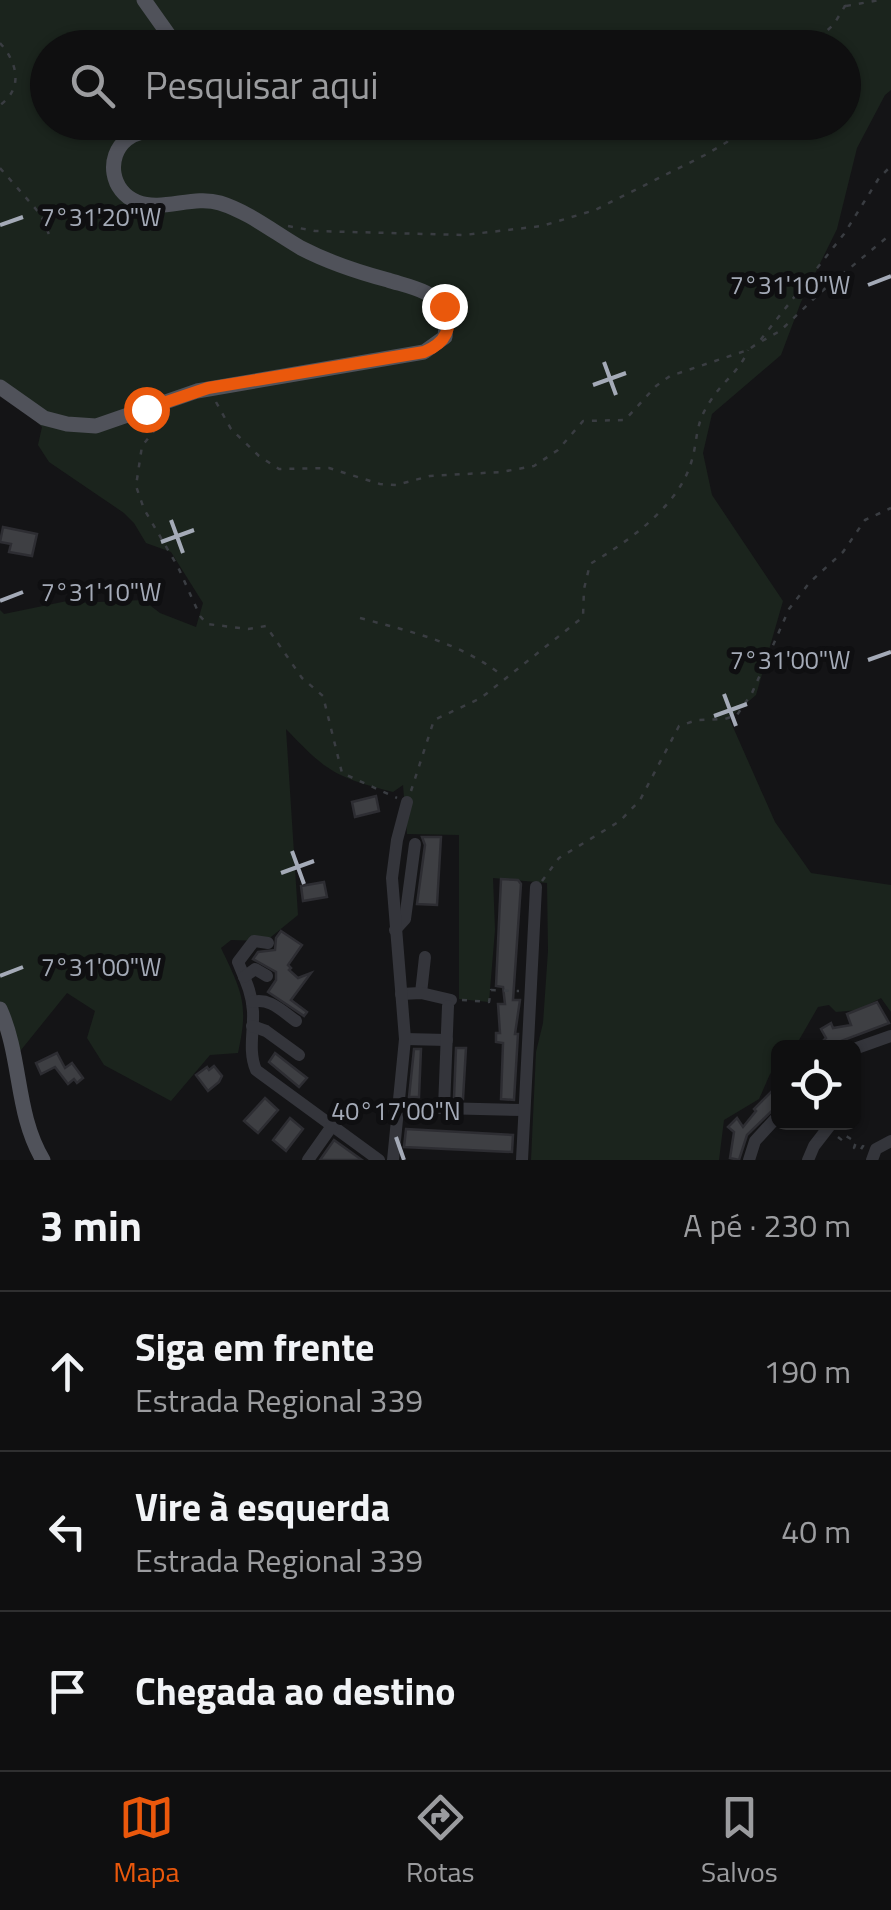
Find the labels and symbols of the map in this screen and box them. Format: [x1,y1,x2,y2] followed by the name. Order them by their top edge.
[41,198,161,236] text: 7°31'20"W
[730,266,850,304] text: 7°31'10"W
[422,284,468,330] route end
[124,387,170,433] route start
[41,573,161,611] text: 7°31'10"W
[730,641,850,679] text: 7°31'00"W
[41,948,161,986] text: 7°31'00"W
[331,1092,461,1130] text: 40°17'00"N

